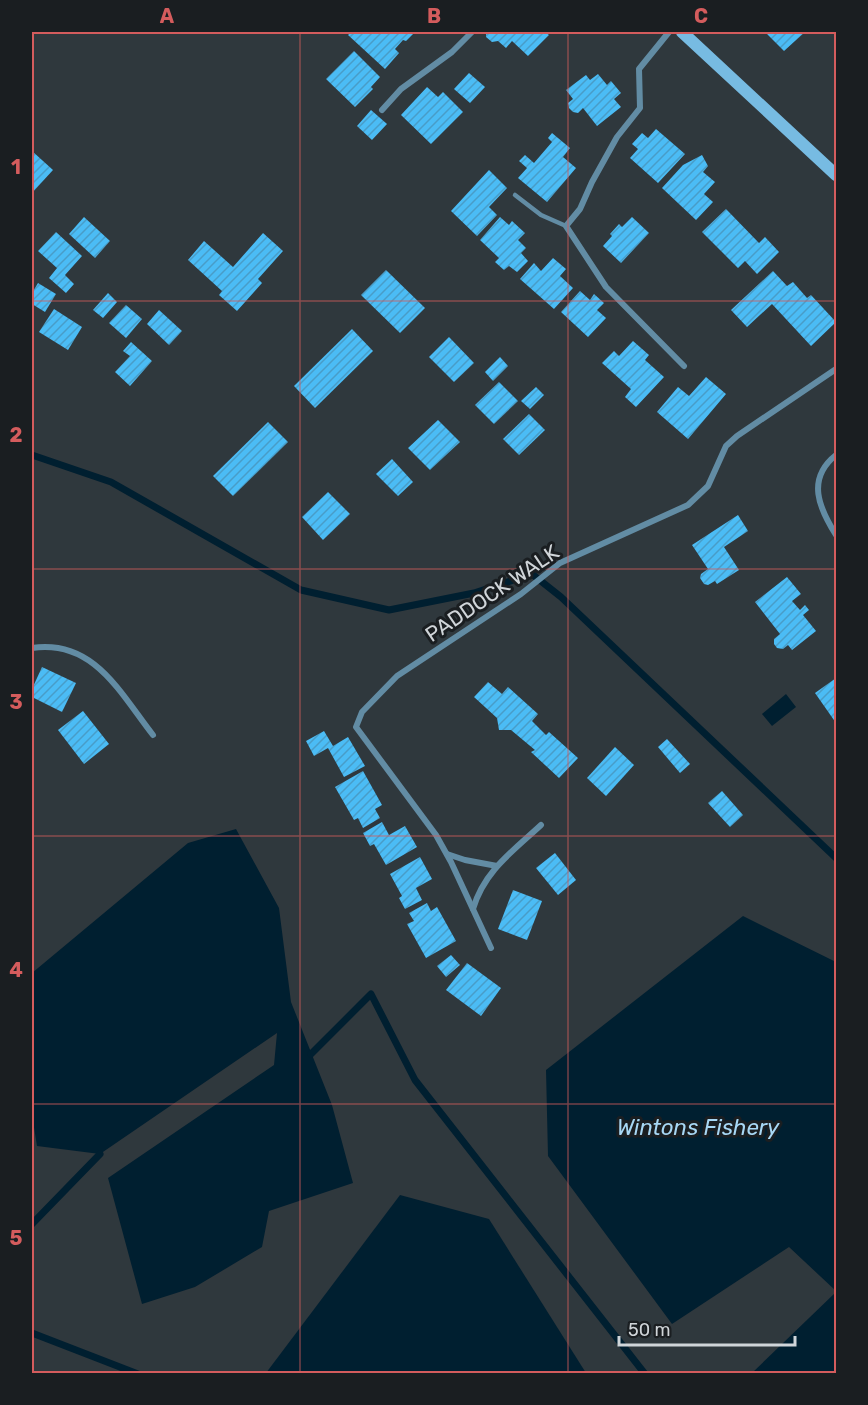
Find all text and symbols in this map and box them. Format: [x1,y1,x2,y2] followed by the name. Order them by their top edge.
[160,4,175,28] text: A
[427,4,441,28] text: B
[694,4,708,28] text: C
[11,155,21,179] text: 1
[10,423,23,447] text: 2
[420,539,564,647] street label: PADDOCK WALK
[9,690,23,714] text: 3
[9,958,23,982] text: 4
[617,1114,780,1141] water label: Wintons Fishery
[10,1226,23,1250] text: 5
[619,1309,794,1347] scale bar
[628,1319,671,1341] text: 50 m

